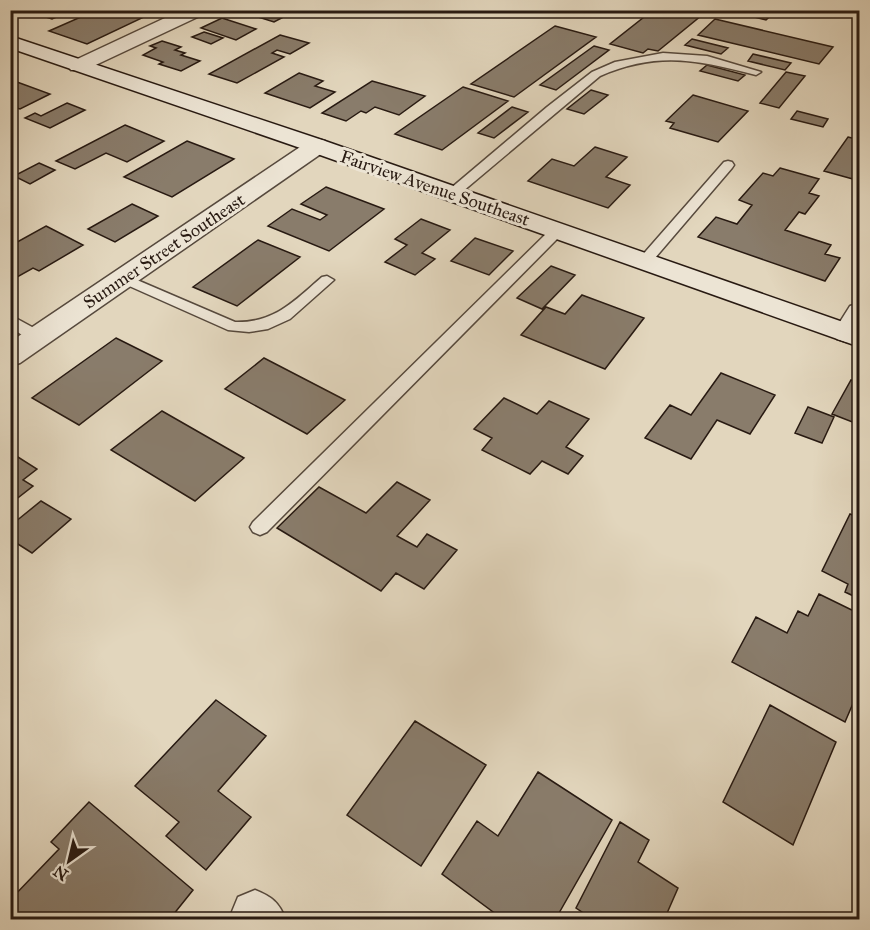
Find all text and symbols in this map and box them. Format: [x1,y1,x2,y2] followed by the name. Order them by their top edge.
[337,145,533,231] street label: Fairview Avenue Southeast
[79,188,250,313] street label: Summer Street Southeast
[39,831,99,891] north arrow
[50,861,72,885] text: N

